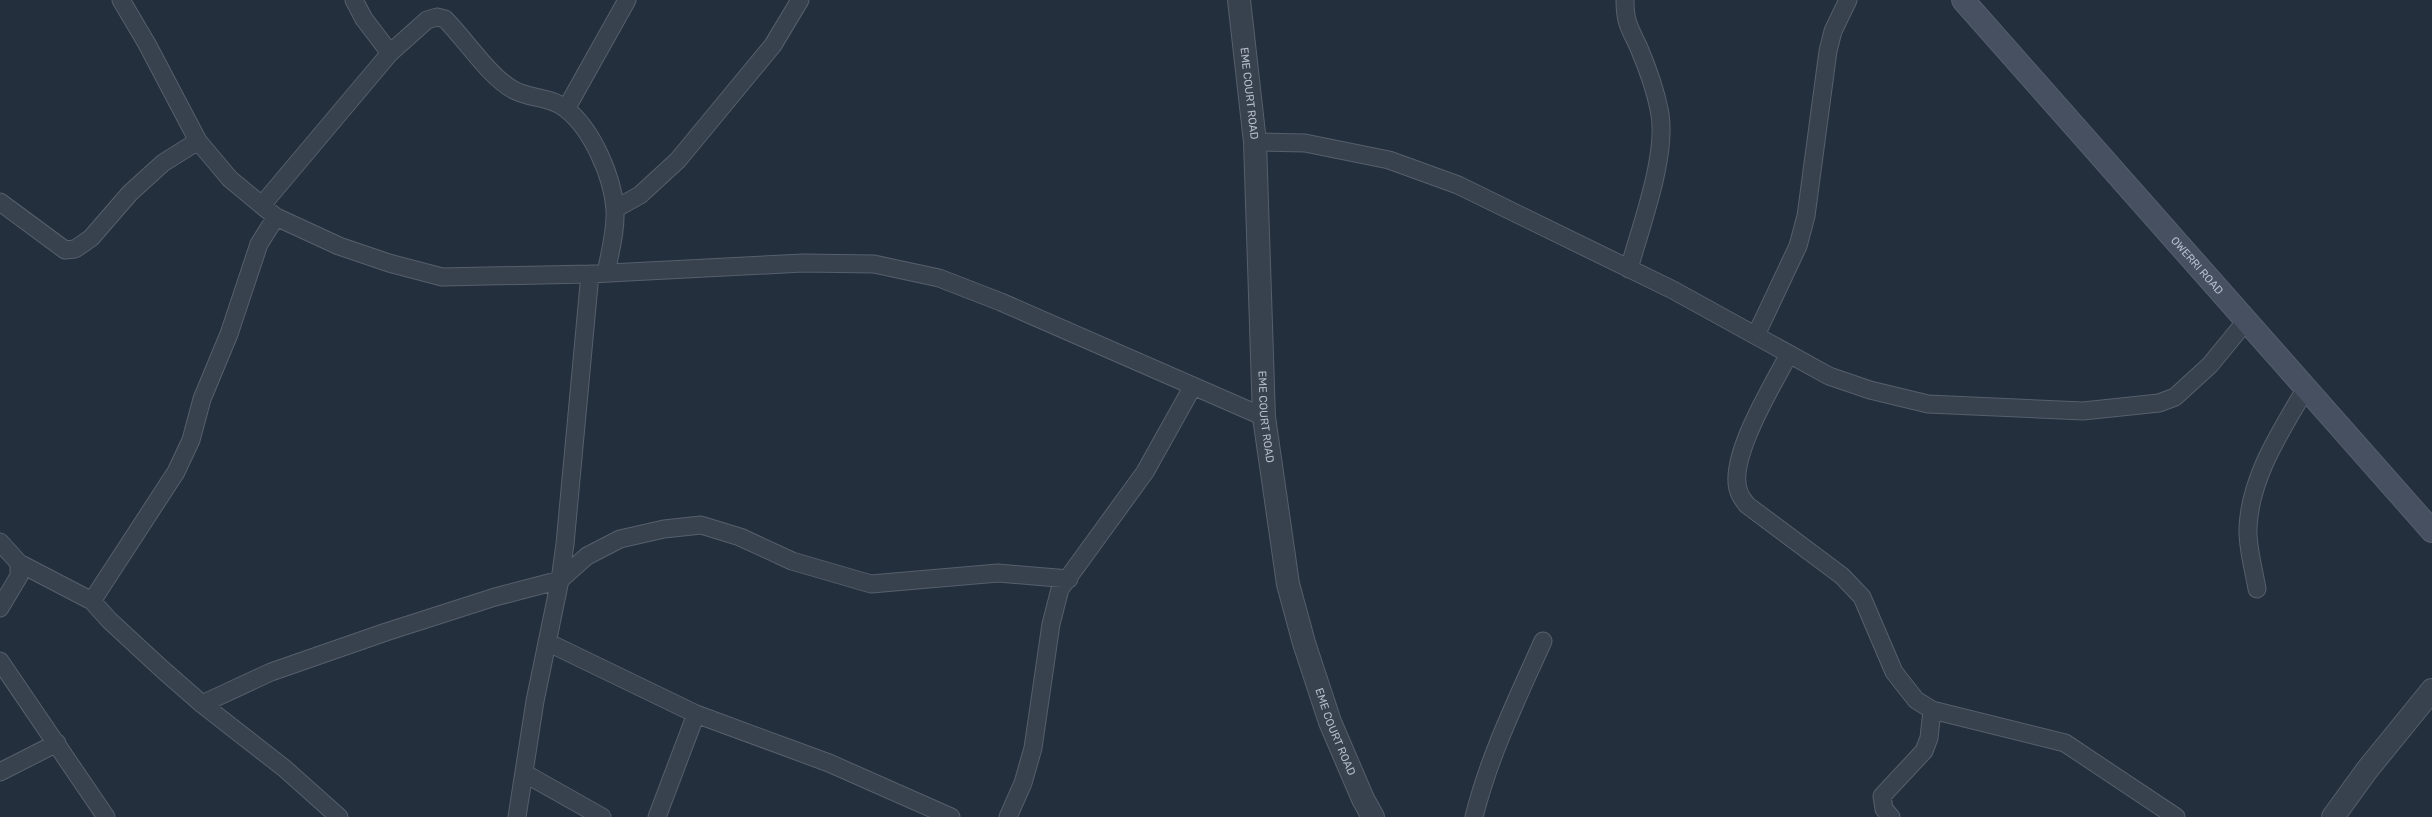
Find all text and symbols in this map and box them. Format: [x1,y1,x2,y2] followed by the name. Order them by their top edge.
[1237,47,1261,140] street label: EME COURT ROAD
[2168,234,2226,297] street label: OWERRI ROAD
[1255,370,1277,464] street label: EME COURT ROAD
[1312,686,1358,777] street label: EME COURT ROAD

